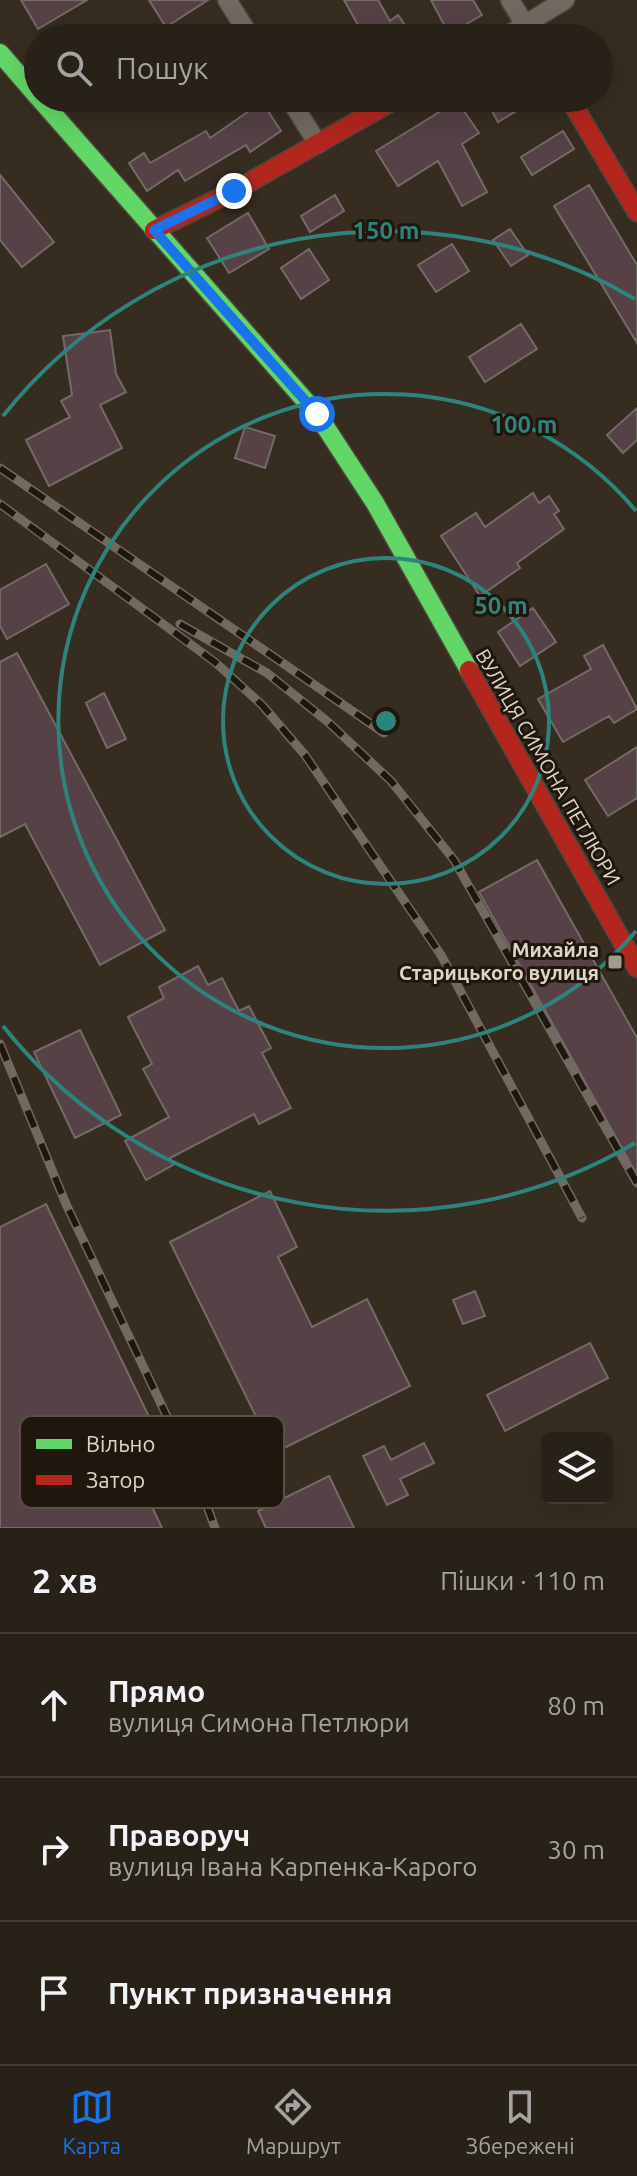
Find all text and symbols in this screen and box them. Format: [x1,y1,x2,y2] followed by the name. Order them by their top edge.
[24,24,613,112] search box
[52,46,96,90] icon: search
[116,51,209,85] text: Пошук
[216,173,252,209] route end
[353,217,419,244] text: 150 m
[299,396,335,432] route start
[491,411,557,438] text: 100 m
[474,592,528,619] text: 50 m
[471,645,626,889] street label: ВУЛИЦЯ СИМОНА ПЕТЛЮРИ
[372,707,400,735] centre of rings
[399,938,599,984] place label: Михайла Старицького вулиця
[606,953,624,971] marker: Михайла Старицького вулиця
[20,1416,284,1508] legend
[86,1431,155,1456] text: Вільно
[541,1432,613,1504] map controls
[541,1432,613,1504] button: layers
[86,1467,145,1492] text: Затор
[32,1561,98,1599] text: 2 хв
[440,1566,605,1595] text: Пішки · 110 m
[108,1674,205,1708] text: Прямо
[32,1683,76,1727] icon: ahead
[547,1691,605,1720] text: 80 m
[108,1708,410,1737] text: вулиця Симона Петлюри
[108,1818,250,1852] text: Праворуч
[32,1827,76,1871] icon: right
[547,1835,605,1864] text: 30 m
[108,1852,477,1881] text: вулиця Івана Карпенка-Карого
[32,1971,76,2015] icon: arrive
[108,1976,392,2010] text: Пункт призначення
[62,2085,121,2158] tab: Карта
[246,2085,341,2158] tab: Маршрут
[466,2085,575,2158] tab: Збережені

